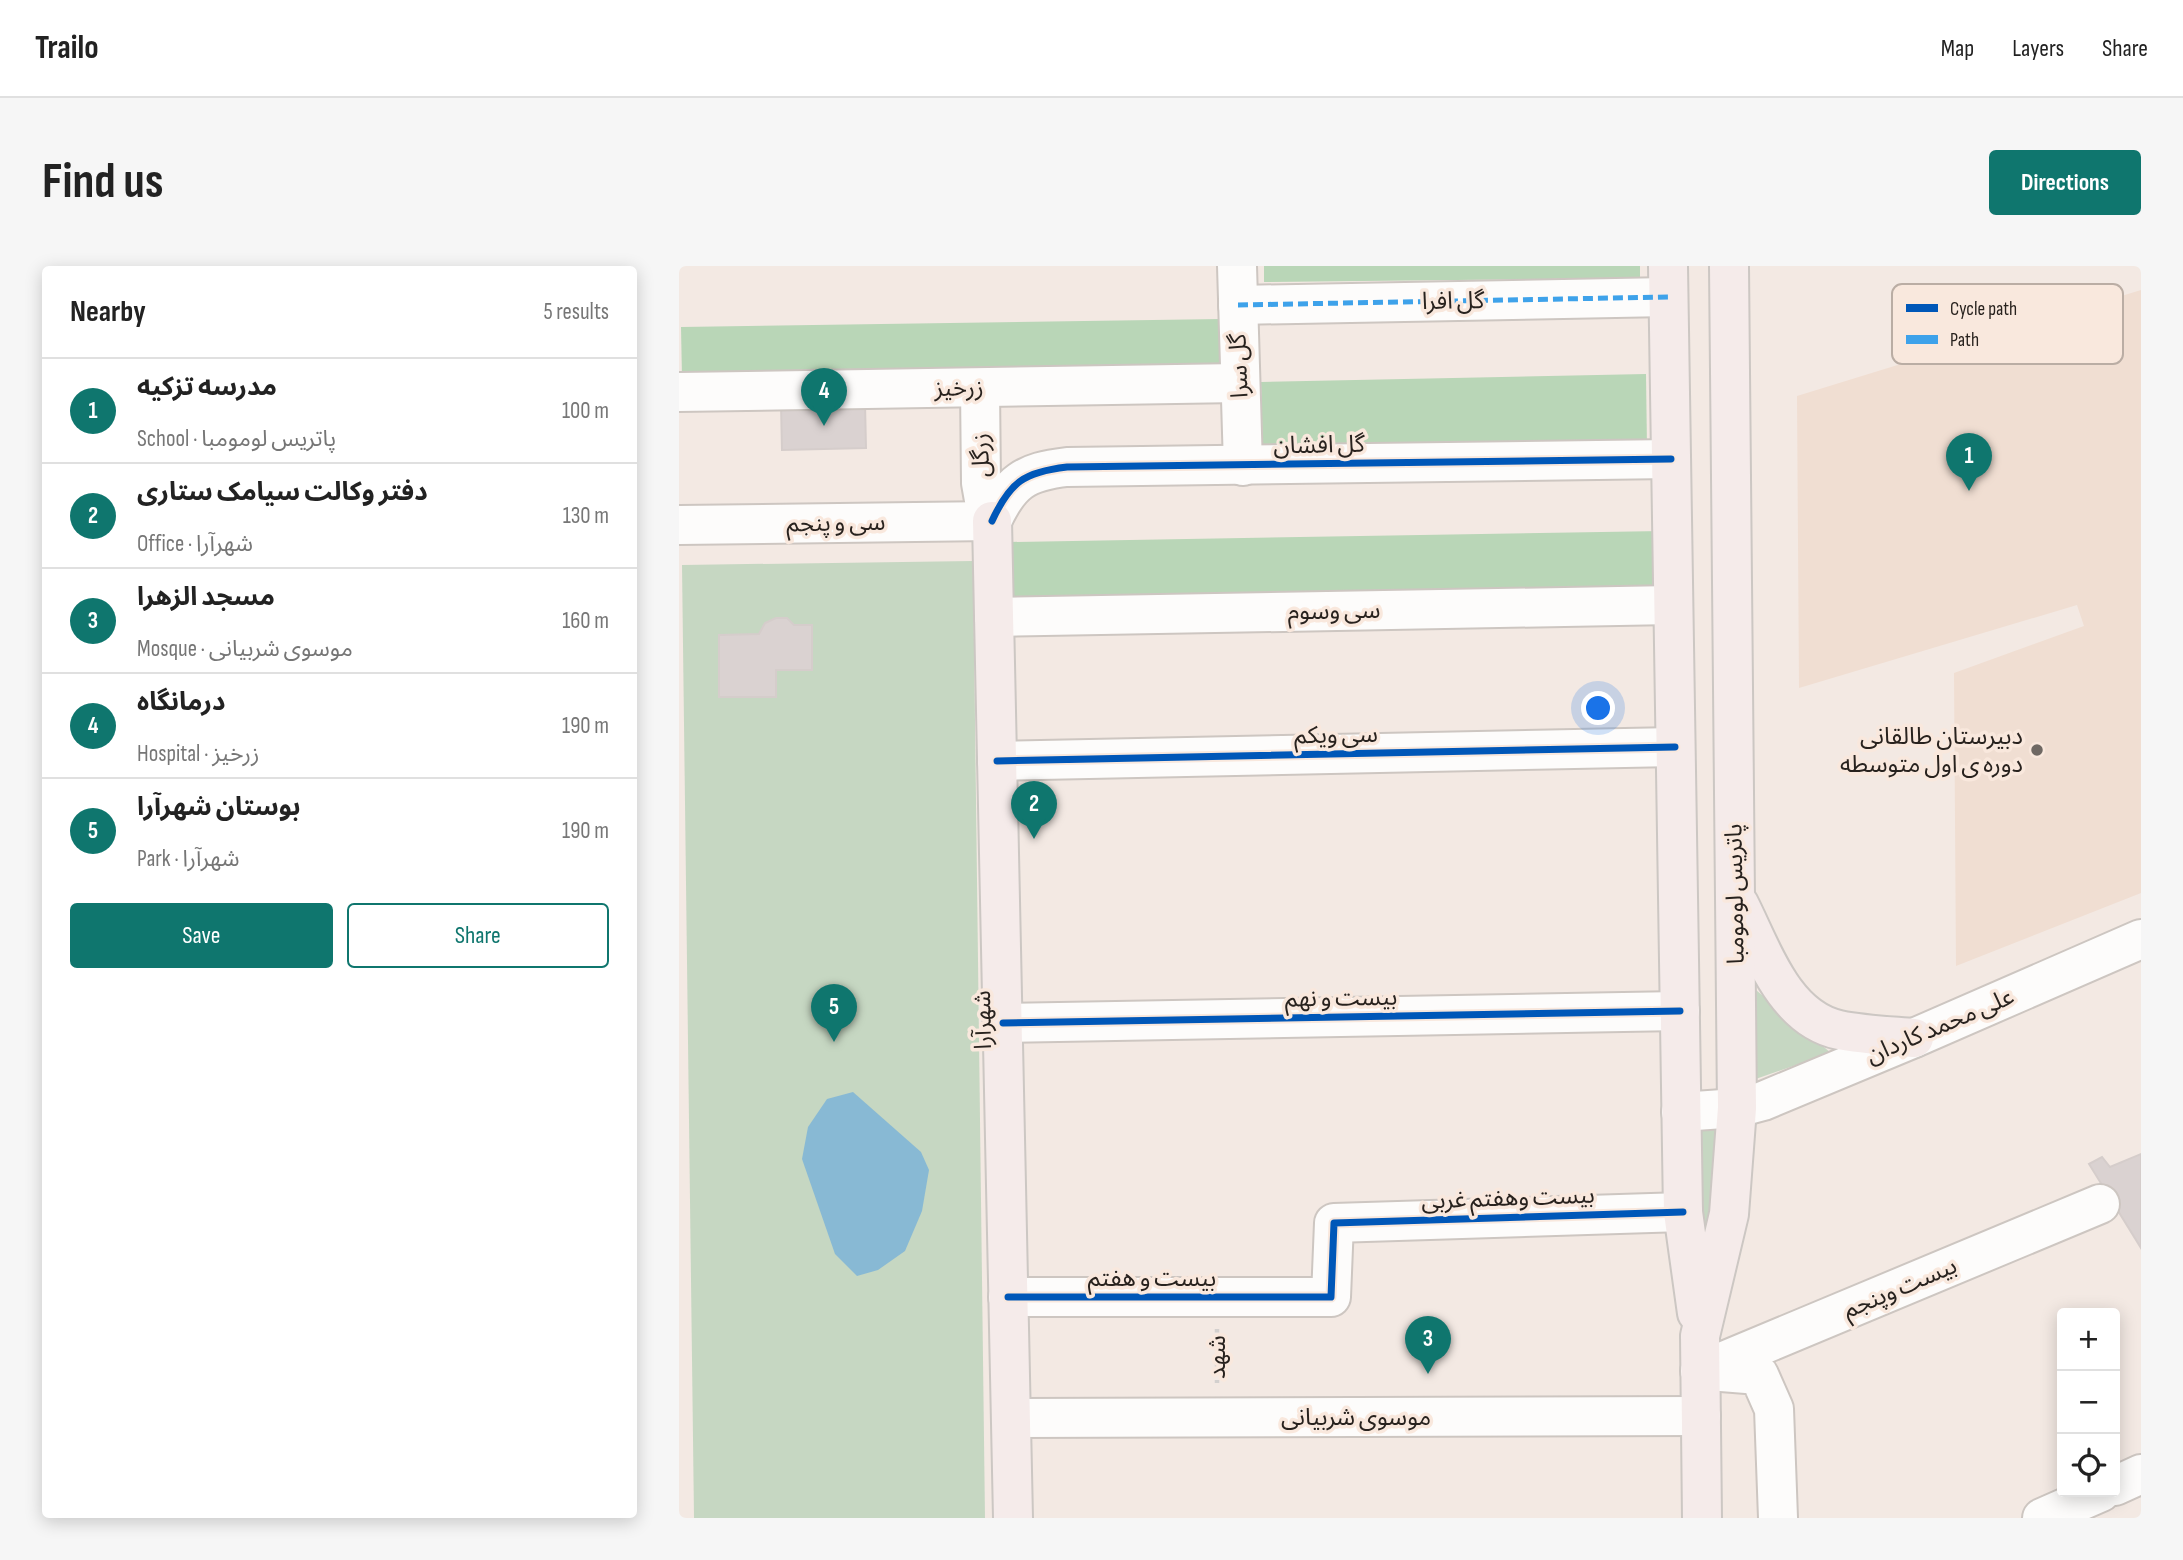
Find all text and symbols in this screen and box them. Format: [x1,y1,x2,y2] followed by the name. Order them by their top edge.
[35,28,99,68] text: Trailo
[1941,34,1974,63] text: Map
[2012,34,2064,63] text: Layers
[2102,34,2148,63] text: Share
[1989,150,2141,215] button: Directions
[42,153,164,212] text: Find us
[1892,284,2123,364] legend
[1422,286,1485,316] street label: گل افرا
[70,294,146,330] text: Nearby
[543,298,609,326] text: 5 results
[1950,298,2017,321] text: Cycle path
[1950,329,1979,352] text: Path
[1223,332,1255,399] street label: گل سرا
[801,368,847,426] pin: 4
[137,372,277,403] text: مدرسه تزکیه
[933,373,984,403] street label: زرخیز
[88,397,98,425] text: 1
[562,397,609,425] text: 100 m
[137,425,336,453] text: School · پاتریس لومومبا
[1273,430,1366,460] street label: گل افشان
[966,433,996,477] street label: زرگل
[1946,433,1992,491] pin: 1
[137,477,428,508] text: دفتر وکالت سیامک ستاری
[88,502,98,530] text: 2
[563,502,609,530] text: 130 m
[786,508,886,540] street label: سی و پنجم
[137,530,253,558] text: Office · شهرآرا
[137,582,275,613] text: مسجد الزهرا
[1287,596,1381,629] street label: سی وسوم
[88,607,98,635] text: 3
[562,607,609,635] text: 160 m
[137,635,353,663] text: Mosque · موسوی شربیانی
[137,687,225,718] text: درمانگاه
[1581,691,1615,725] your location
[88,712,98,740] text: 4
[562,712,609,740] text: 190 m
[1294,720,1378,752] street label: سی ویکم
[1840,722,2023,779] place label: دبیرستان طالقانی دوره ی اول متوسطه
[137,740,259,768] text: Hospital · زرخیز
[2029,742,2045,758] marker: دبیرستان طالقانی دوره ی اول متوسطه
[1011,781,1057,839] pin: 2
[137,792,301,823] text: بوستان شهرآرا
[88,817,98,845] text: 5
[562,817,609,845] text: 190 m
[1719,823,1751,965] street label: پاتریس لومومبا
[137,845,240,873] text: Park · شهرآرا
[70,903,333,968] button: Save
[347,903,609,968] button: Share
[1862,982,2018,1070] street label: علی محمد کاردان
[1284,983,1398,1015] street label: بیست و نهم
[811,984,857,1042] pin: 5
[968,990,998,1050] street label: شهرآرا
[1421,1180,1595,1218] street label: بیست وهفتم غربی
[1839,1251,1962,1327] street label: بیست وپنجم
[1088,1264,1216,1295] street label: بیست و هفتم
[2057,1308,2120,1497] map controls
[2057,1308,2120,1371] button: +
[1405,1316,1451,1374] pin: 3
[1203,1335,1232,1379] street label: شهد
[2057,1371,2120,1434] button: −
[1281,1403,1431,1432] street label: موسوی شربیانی
[2057,1434,2120,1497] button: locate

